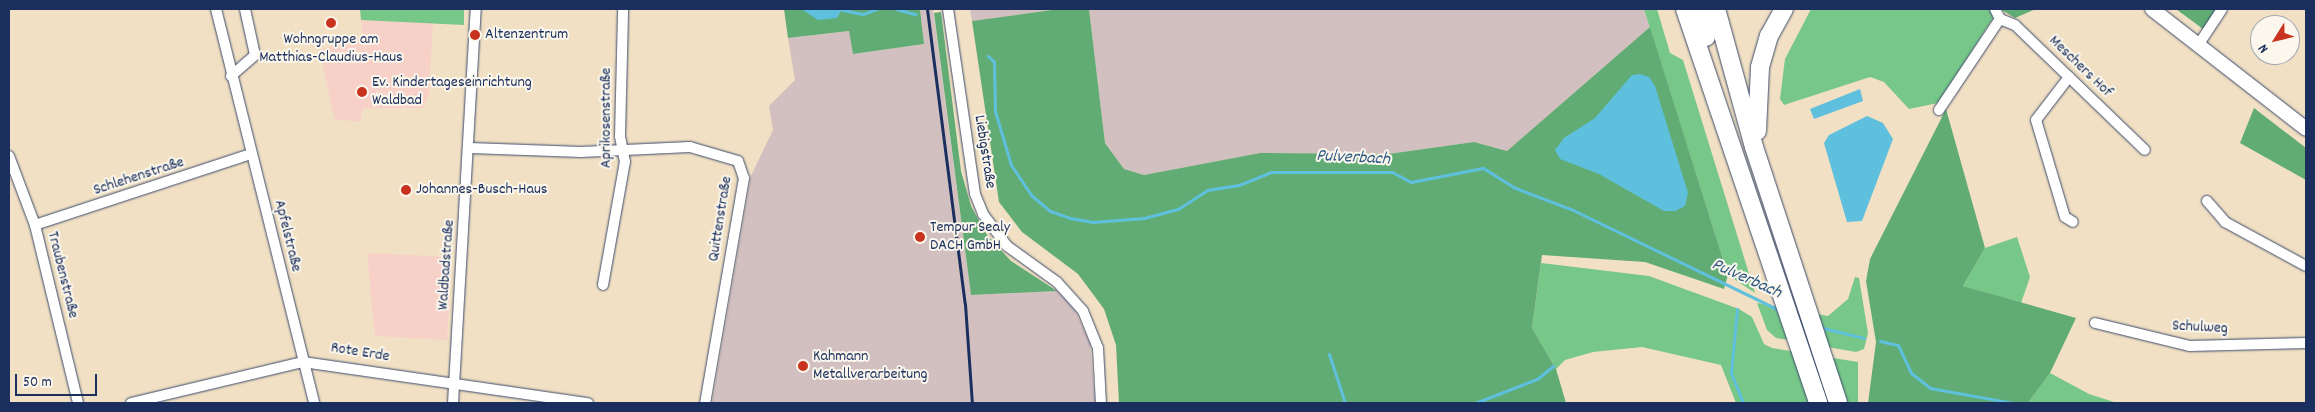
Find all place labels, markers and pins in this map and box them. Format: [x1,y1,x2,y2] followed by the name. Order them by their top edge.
[325,17,337,29] marker: Wohngruppe am Matthias-Claudius-Haus
[485,25,568,45] place label: Altenzentrum
[469,29,481,41] marker: Altenzentrum
[259,30,403,68] place label: Wohngruppe am Matthias-Claudius-Haus
[372,73,532,111] place label: Ev. Kindertageseinrichtung Waldbad
[356,86,368,98] marker: Ev. Kindertageseinrichtung Waldbad
[416,180,548,200] place label: Johannes-Busch-Haus
[400,184,412,196] marker: Johannes-Busch-Haus
[930,218,1010,256] place label: Tempur Sealy DACH GmbH
[914,231,926,243] marker: Tempur Sealy DACH GmbH
[813,347,928,385] place label: Kahmann Metallverarbeitung
[797,360,809,372] marker: Kahmann Metallverarbeitung

